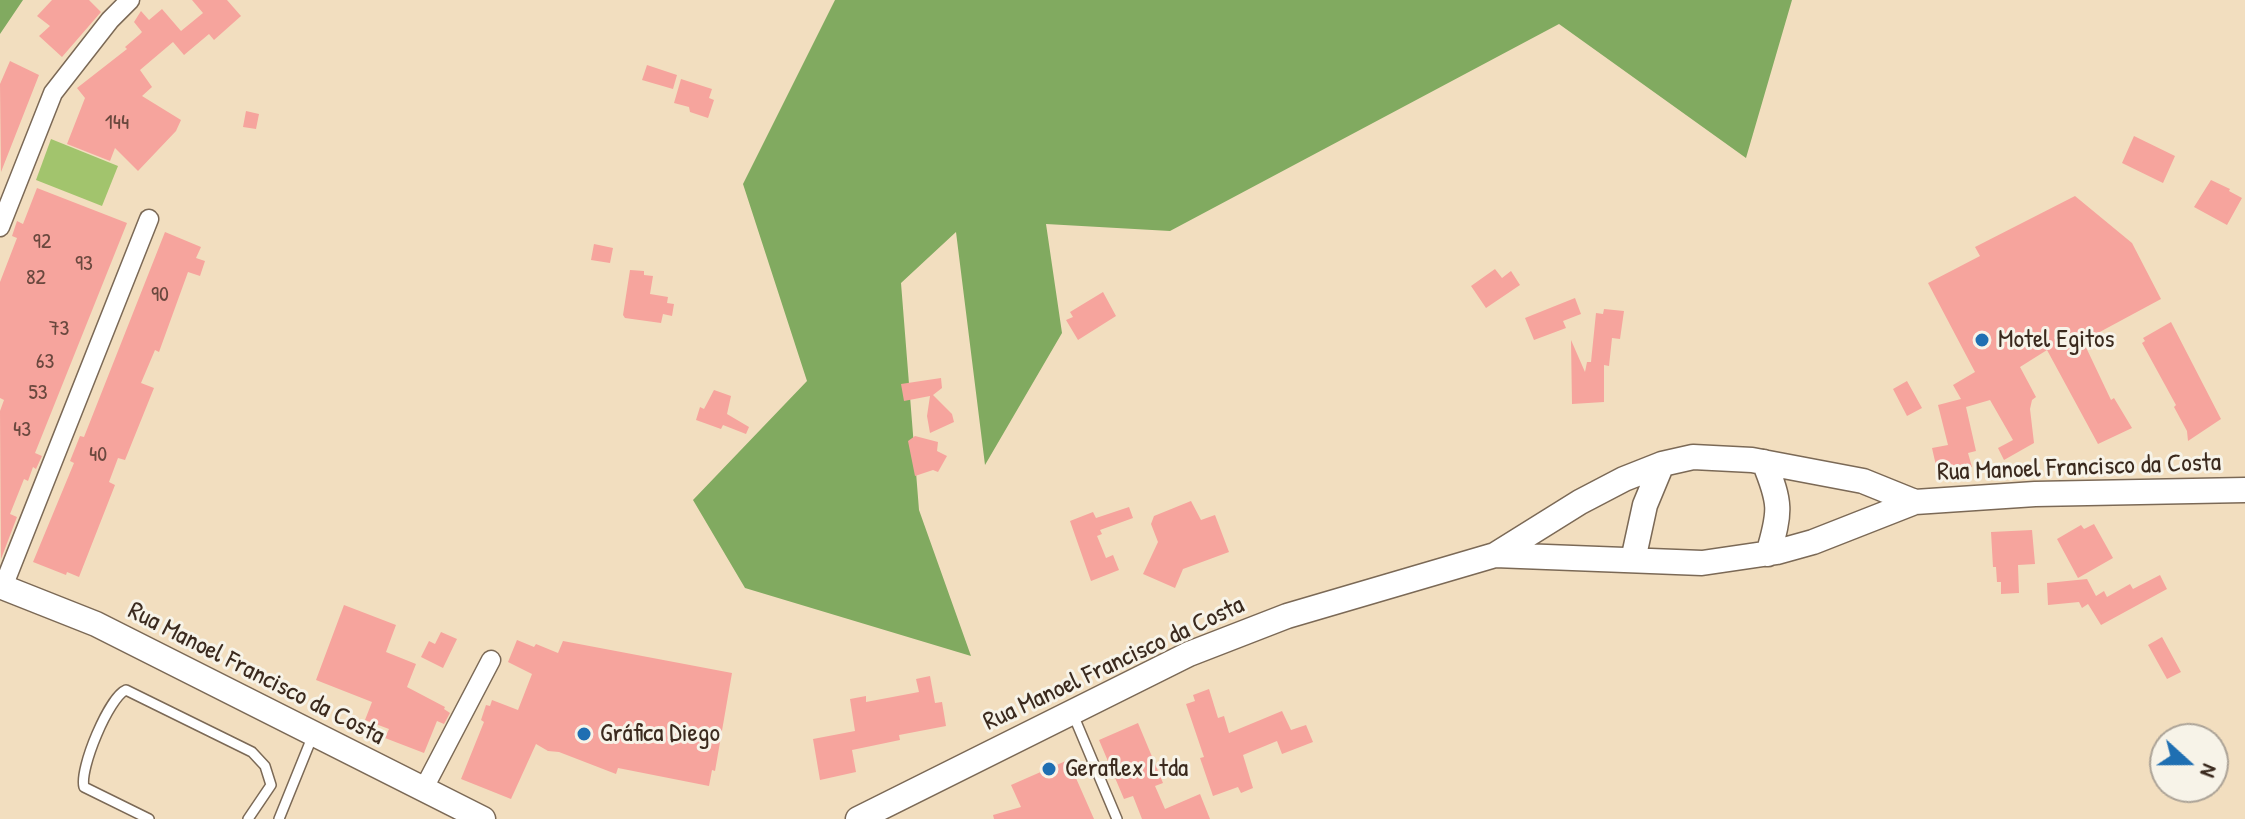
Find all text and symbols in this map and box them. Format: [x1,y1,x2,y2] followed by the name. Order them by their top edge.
[105,110,129,136] house number: 144
[33,229,51,255] house number: 92
[75,251,93,277] house number: 93
[26,265,46,291] house number: 82
[151,282,169,308] house number: 90
[49,316,69,342] house number: 73
[1998,324,2114,356] place label: Motel Egitos
[1973,331,1991,349] marker: Motel Egitos
[36,349,54,375] house number: 63
[28,380,48,406] house number: 53
[13,417,31,443] house number: 43
[89,442,107,468] house number: 40
[1937,447,2221,489] street label: Rua Manoel Francisco da Costa
[979,590,1249,738] street label: Rua Manoel Francisco da Costa
[122,596,390,752] street label: Rua Manoel Francisco da Costa
[600,718,720,750] place label: Gráfica Diego
[2149,723,2229,803] north arrow
[575,725,593,743] marker: Gráfica Diego
[1065,753,1188,785] place label: Geraflex Ltda
[1040,760,1058,778] marker: Geraflex Ltda
[2193,760,2226,782] text: N

